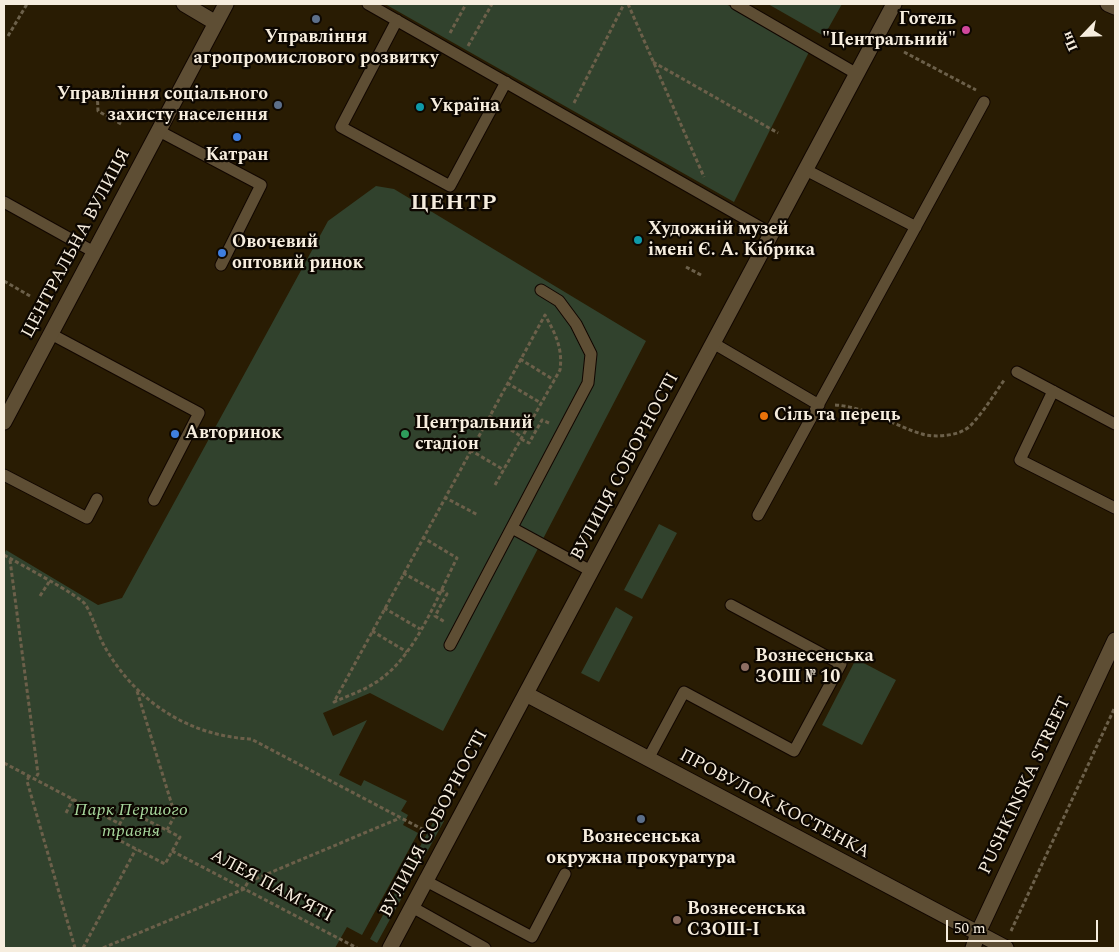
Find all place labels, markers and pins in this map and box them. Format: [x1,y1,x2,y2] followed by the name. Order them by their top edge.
[822,9,956,52] place label: Готель "Центральний"
[310,13,322,25] marker: Управління агропромислового розвитку
[960,24,972,36] marker: Готель "Центральний"
[194,27,438,70] place label: Управління агропромислового розвитку
[57,84,268,126] place label: Управління соціального захисту населення
[430,96,500,118] place label: Україна
[272,99,284,111] marker: Управління соціального захисту населення
[414,101,426,113] marker: Україна
[231,131,243,143] marker: Катран
[205,145,269,167] place label: Катран
[648,219,815,262] place label: Художній музей імені Є. А. Кібрика
[232,232,363,274] place label: Овочевий оптовий ринок
[632,234,644,246] marker: Художній музей імені Є. А. Кібрика
[216,247,228,259] marker: Овочевий оптовий ринок
[774,405,900,427] place label: Сіль та перець
[758,410,770,422] marker: Сіль та перець
[415,413,533,456] place label: Центральний стадіон
[185,423,282,445] place label: Авторинок
[169,428,181,440] marker: Авторинок
[399,428,411,440] marker: Центральний стадіон
[755,646,874,689] place label: Вознесенська ЗОШ № 10
[739,661,751,673] marker: Вознесенська ЗОШ № 10
[635,813,647,825] marker: Вознесенська окружна прокуратура
[546,827,736,870] place label: Вознесенська окружна прокуратура
[687,899,806,942] place label: Вознесенська СЗОШ-І
[671,914,683,926] marker: Вознесенська СЗОШ-І

